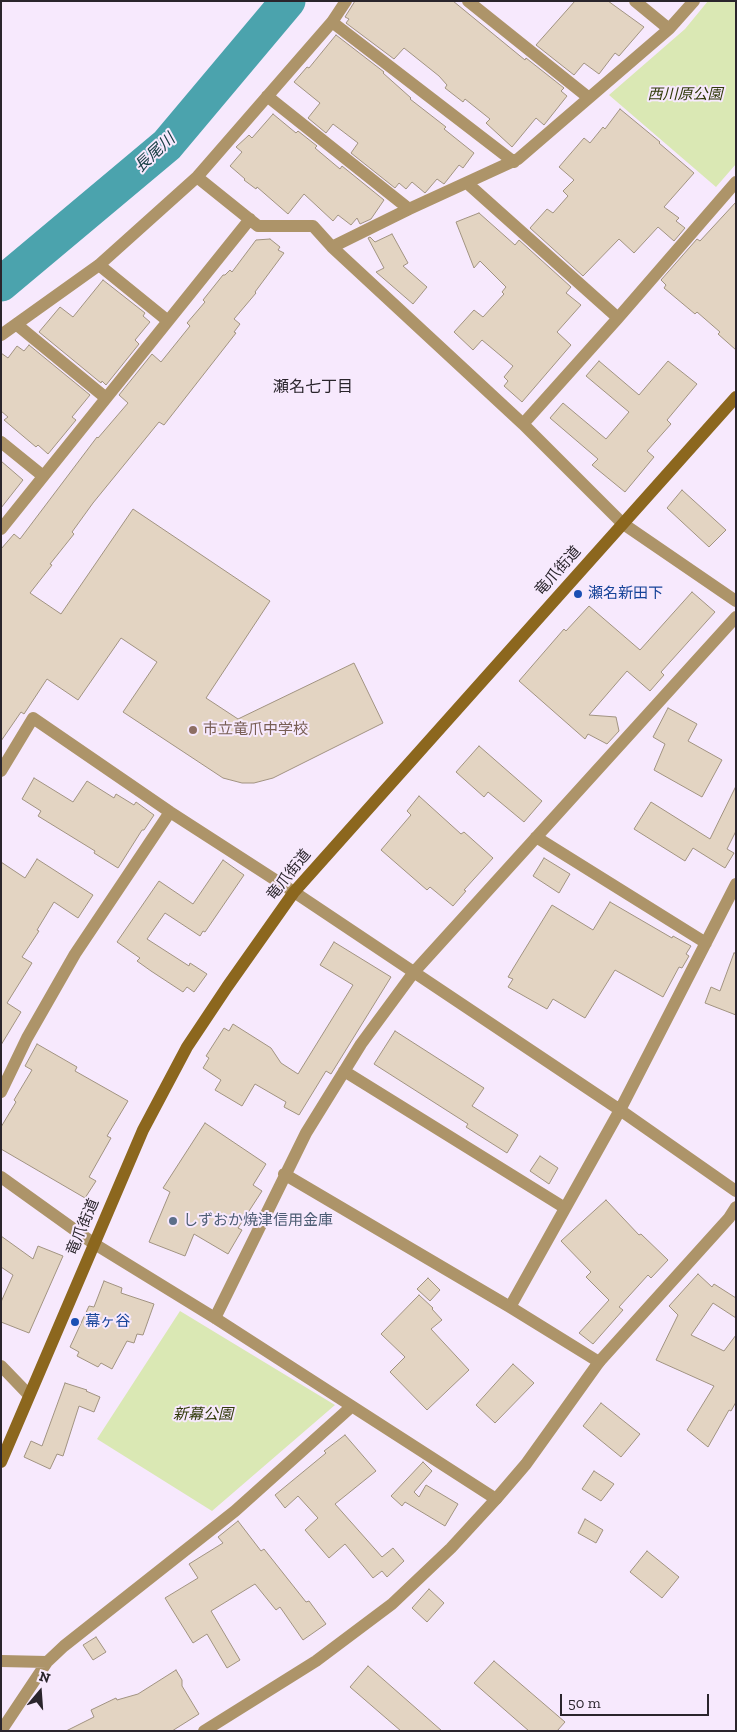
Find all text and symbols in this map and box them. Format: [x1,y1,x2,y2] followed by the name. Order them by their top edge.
[648,86,722,104] park label: 西川原公園
[131,130,179,176] water label: 長尾川
[273,377,353,397] district label: 瀬名七丁目
[531,543,585,599] street label: 竜爪街道
[588,585,663,603] place label: 瀬名新田下
[572,588,584,600] marker: 瀬名新田下
[203,721,308,739] place label: 市立竜爪中学校
[187,724,199,736] marker: 市立竜爪中学校
[263,846,315,904] street label: 竜爪街道
[63,1196,103,1258] street label: 竜爪街道
[183,1212,333,1230] place label: しずおか焼津信用金庫
[167,1215,179,1227] marker: しずおか焼津信用金庫
[85,1313,130,1331] place label: 幕ヶ谷
[69,1316,81,1328] marker: 幕ヶ谷
[173,1406,233,1424] park label: 新幕公園
[15,1667,65,1717] north arrow
[37,1668,52,1687] text: N
[562,1684,711,1716] scale bar
[568,1694,601,1712] text: 50 m

